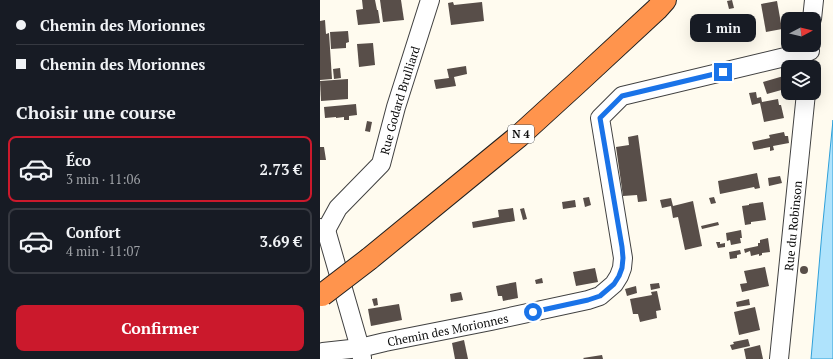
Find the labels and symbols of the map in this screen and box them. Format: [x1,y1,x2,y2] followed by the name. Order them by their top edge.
[781,12,821,52] north arrow
[690,14,756,42] callout: 1 min
[376,44,423,156] street label: Rue Godard Brulliard
[714,63,732,81] route end
[508,125,534,143] road number: N 4
[781,180,805,271] street label: Rue du Robinson
[524,303,542,321] route start
[386,310,510,349] street label: Chemin des Morionnes

